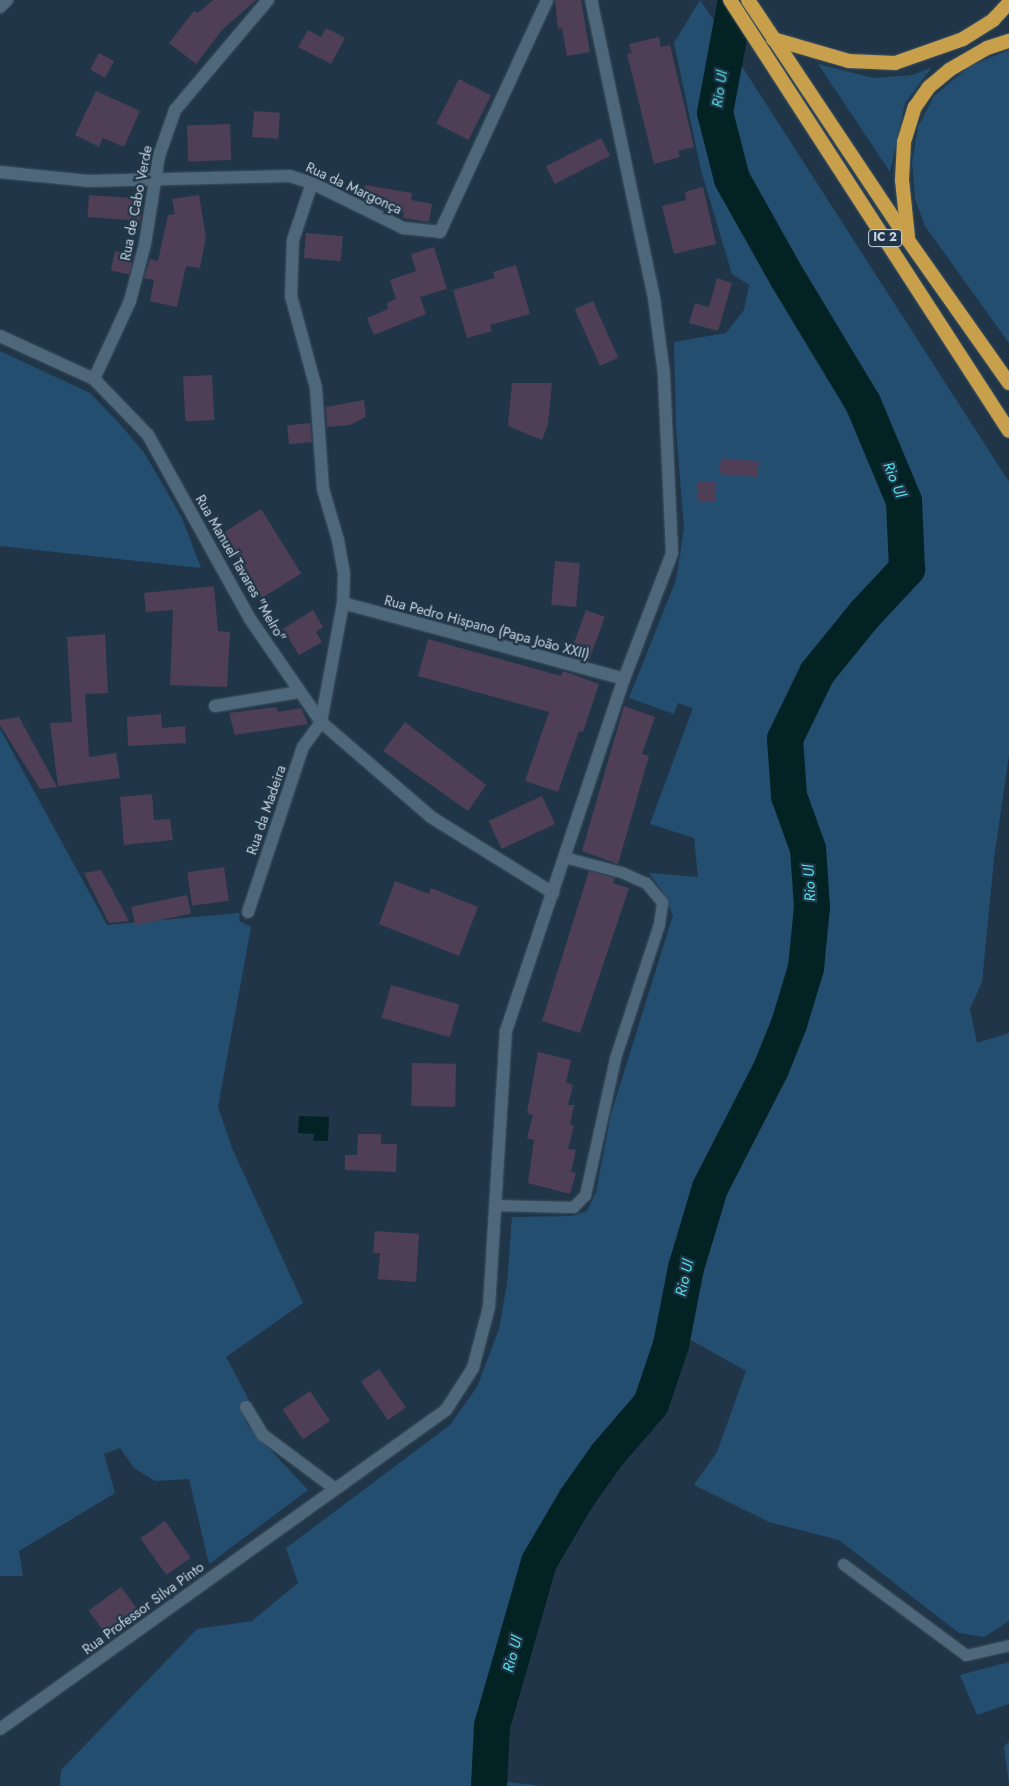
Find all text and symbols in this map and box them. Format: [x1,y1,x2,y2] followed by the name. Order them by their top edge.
[708,69,732,109] water label: Rio Ul
[117,144,155,262] street label: Rua de Cabo Verde
[303,158,405,218] street label: Rua da Margonça
[868,228,902,248] road number: IC 2
[879,460,909,500] water label: Rio Ul
[192,492,290,644] street label: Rua Manuel Tavares "Melro"
[383,591,591,663] street label: Rua Pedro Hispano (Papa João XXII)
[243,763,289,857] street label: Rua da Madeira
[800,864,820,902] water label: Rio Ul
[672,1258,698,1298] water label: Rio Ul
[79,1558,207,1658] street label: Rua Professor Silva Pinto
[499,1634,527,1674] water label: Rio Ul

